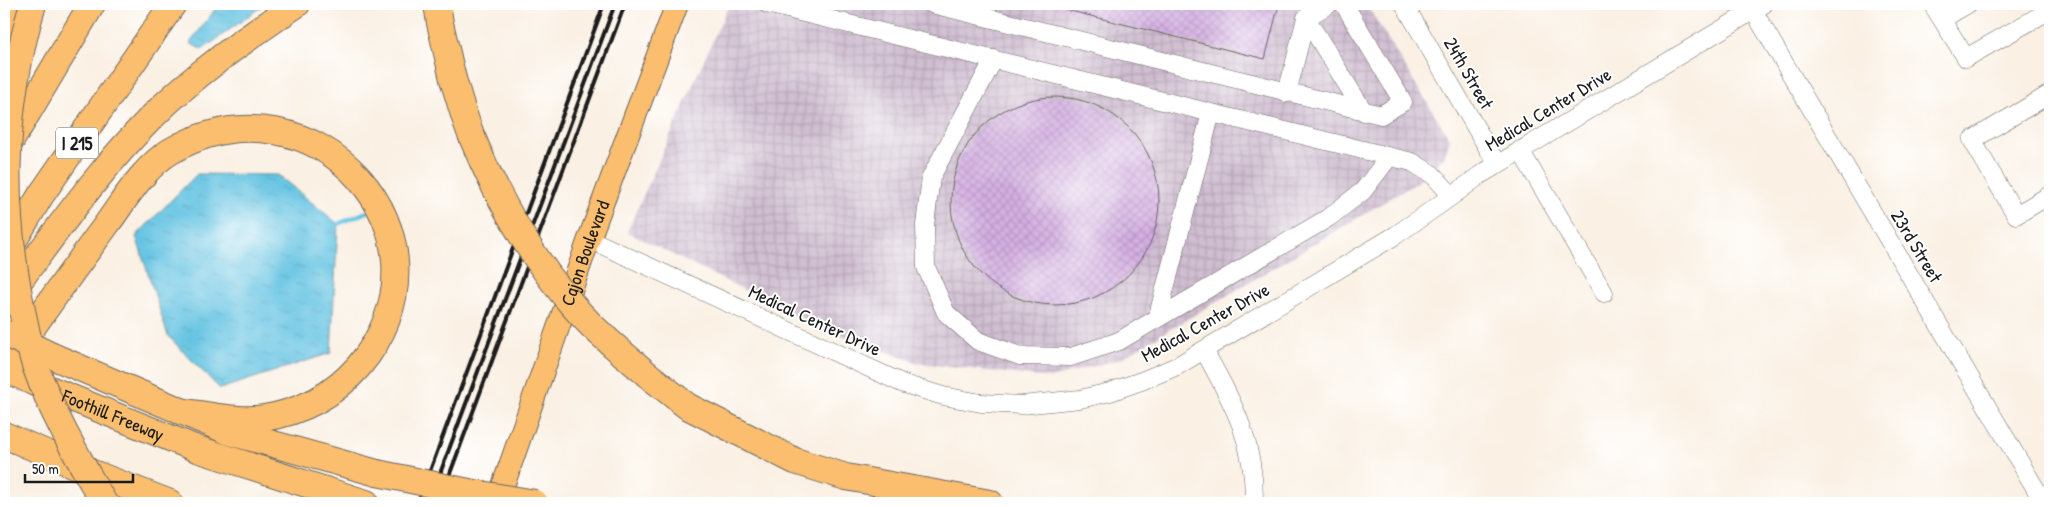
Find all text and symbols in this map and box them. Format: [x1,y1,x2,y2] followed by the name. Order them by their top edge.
[1438,32,1500,114] street label: 24th Street
[1480,61,1616,157] street label: Medical Center Drive
[56,128,98,158] road number: I 215
[554,196,616,309] street label: Cajon Boulevard
[1885,205,1949,288] street label: 23rd Street
[1136,276,1274,368] street label: Medical Center Drive
[745,278,886,362] street label: Medical Center Drive
[58,382,168,447] street label: Foothill Freeway
[25,452,132,484] scale bar
[32,458,59,479] text: 50 m

